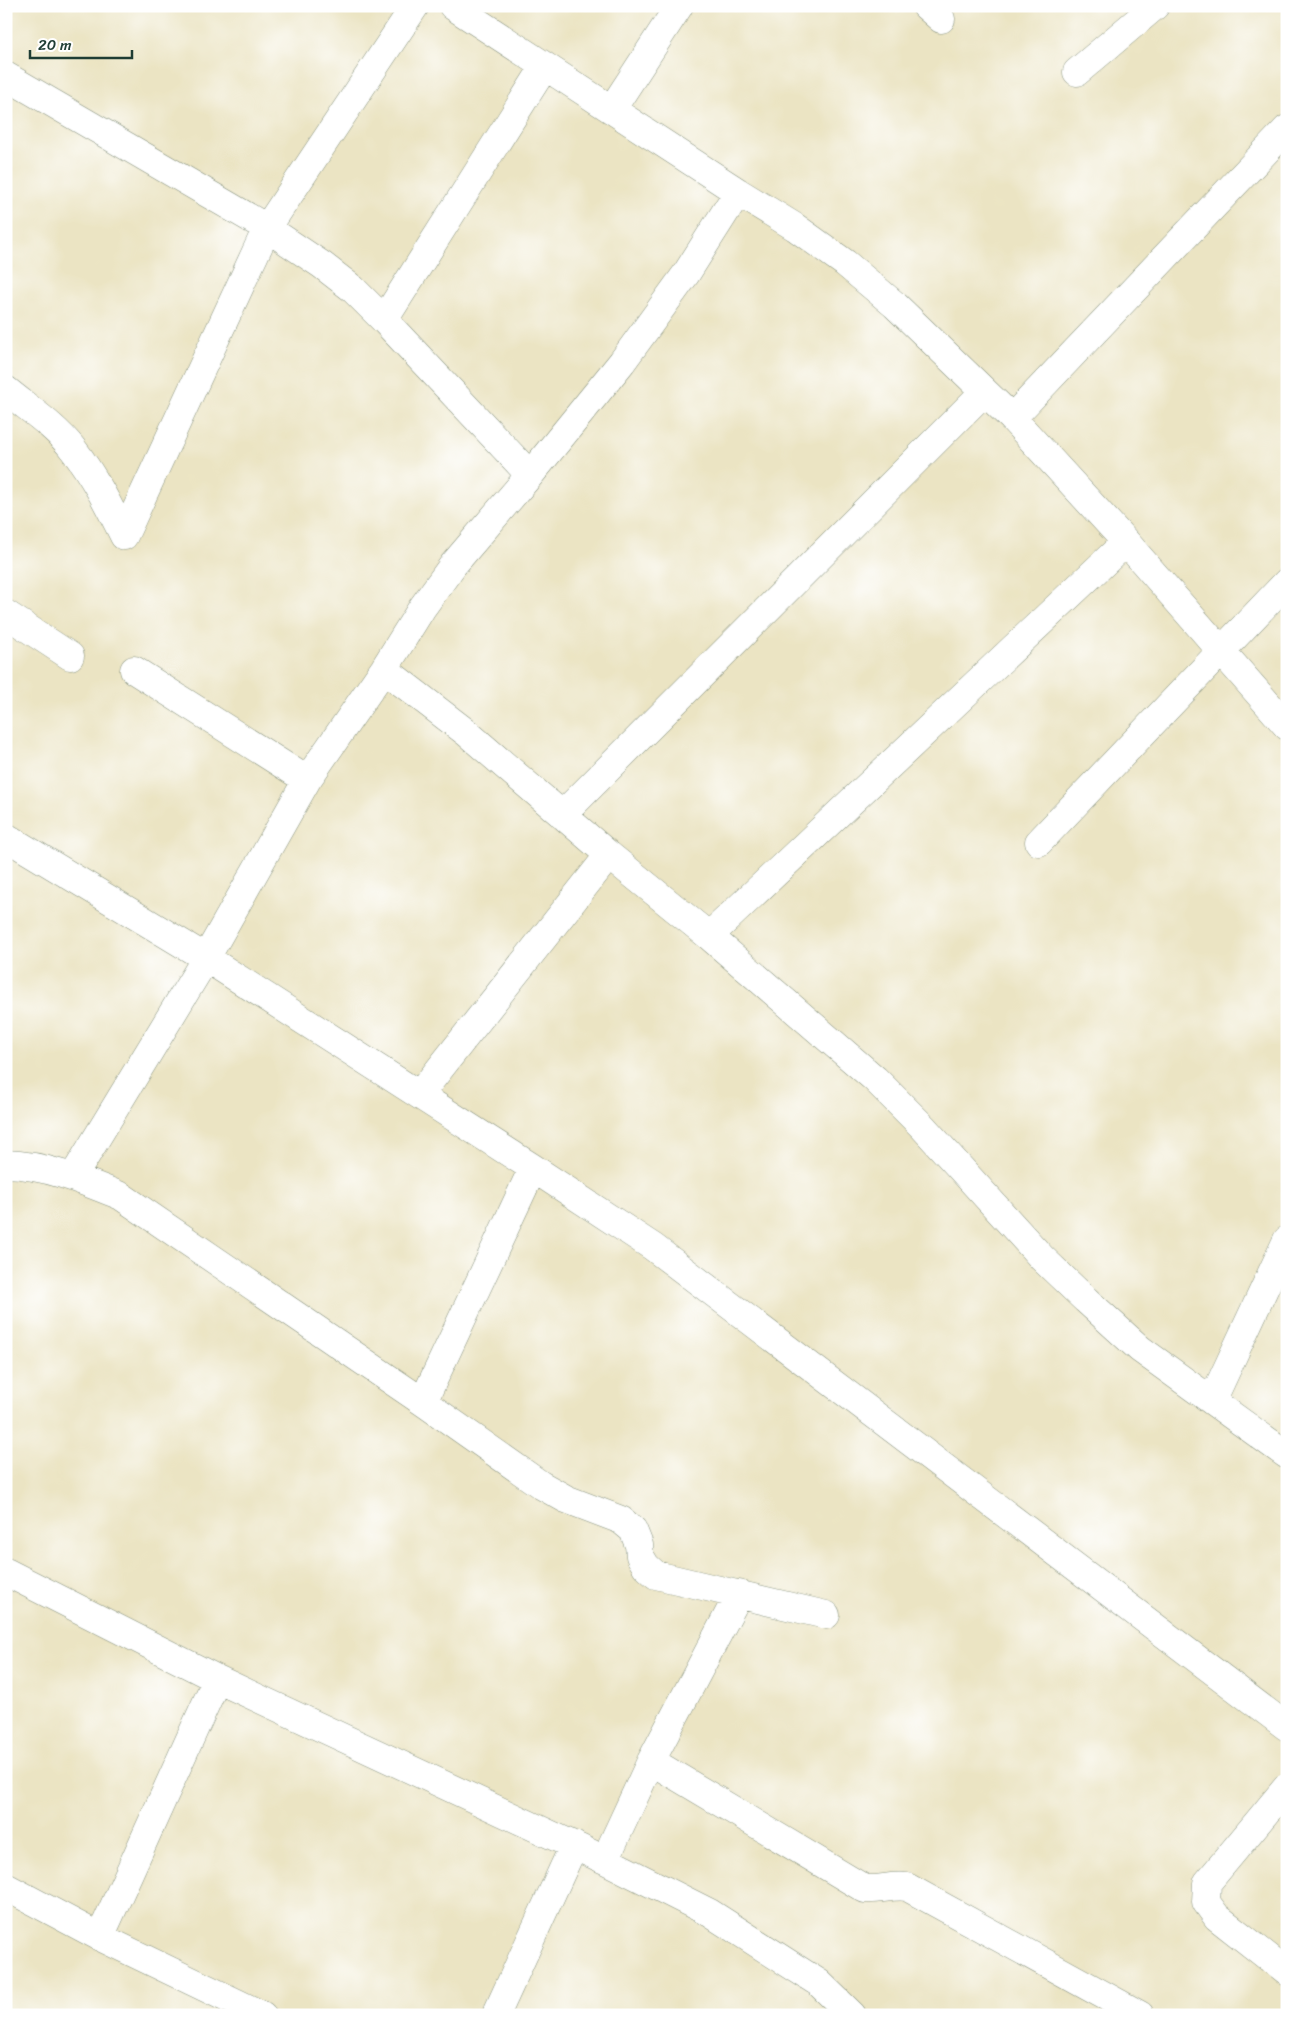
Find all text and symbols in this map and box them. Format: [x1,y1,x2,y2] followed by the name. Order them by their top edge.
[30,28,132,60] scale bar
[38,32,72,58] text: 20 m

